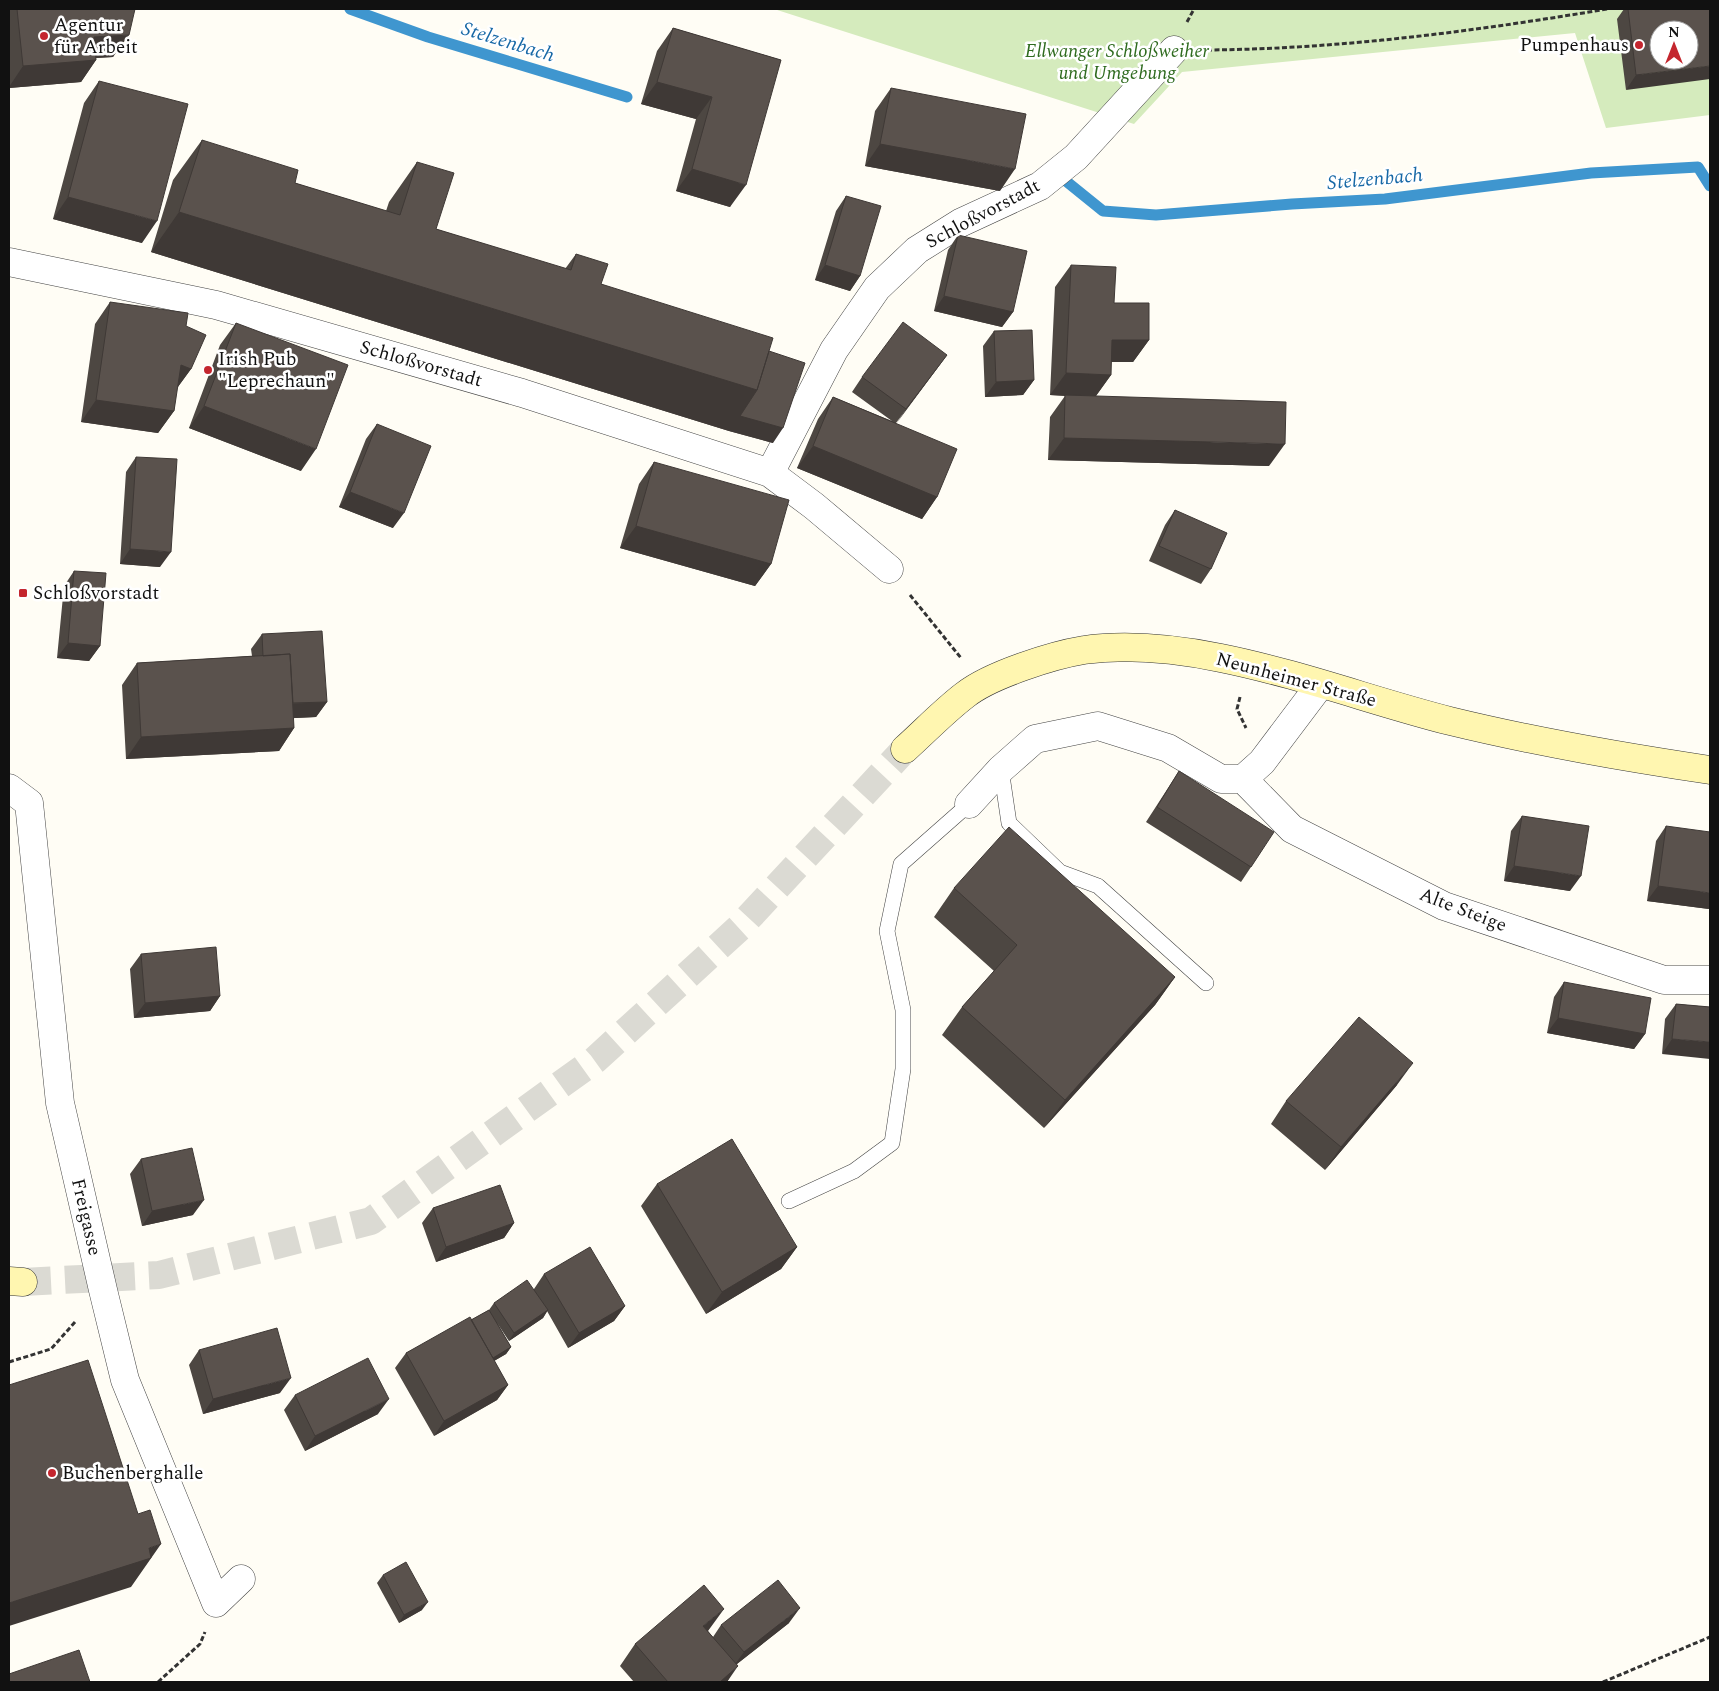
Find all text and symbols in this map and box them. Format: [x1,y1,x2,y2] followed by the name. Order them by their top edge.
[54,11,138,62] place label: Agentur für Arbeit
[458,14,558,70] water label: Stelzenbach
[1649,20,1699,70] north arrow
[1668,22,1680,43] text: N
[38,30,50,42] marker: Agentur für Arbeit
[1520,31,1629,60] place label: Pumpenhaus
[1025,37,1210,88] park label: Ellwanger Schloßweiher und Umgebung
[1633,39,1645,51] marker: Pumpenhaus
[1326,160,1424,198] water label: Stelzenbach
[920,171,1046,256] street label: Schloßvorstadt
[356,333,486,395] street label: Schloßvorstadt
[218,345,335,396] place label: Irish Pub "Leprechaun"
[202,364,214,376] marker: Irish Pub "Leprechaun"
[33,579,160,608] place label: Schloßvorstadt
[17,587,29,599] marker: Schloßvorstadt
[1213,645,1379,715] street label: Neunheimer Straße
[1415,880,1511,940] street label: Alte Steige
[63,1175,109,1259] street label: Freigasse
[62,1459,204,1488] place label: Buchenberghalle
[46,1467,58,1479] marker: Buchenberghalle

